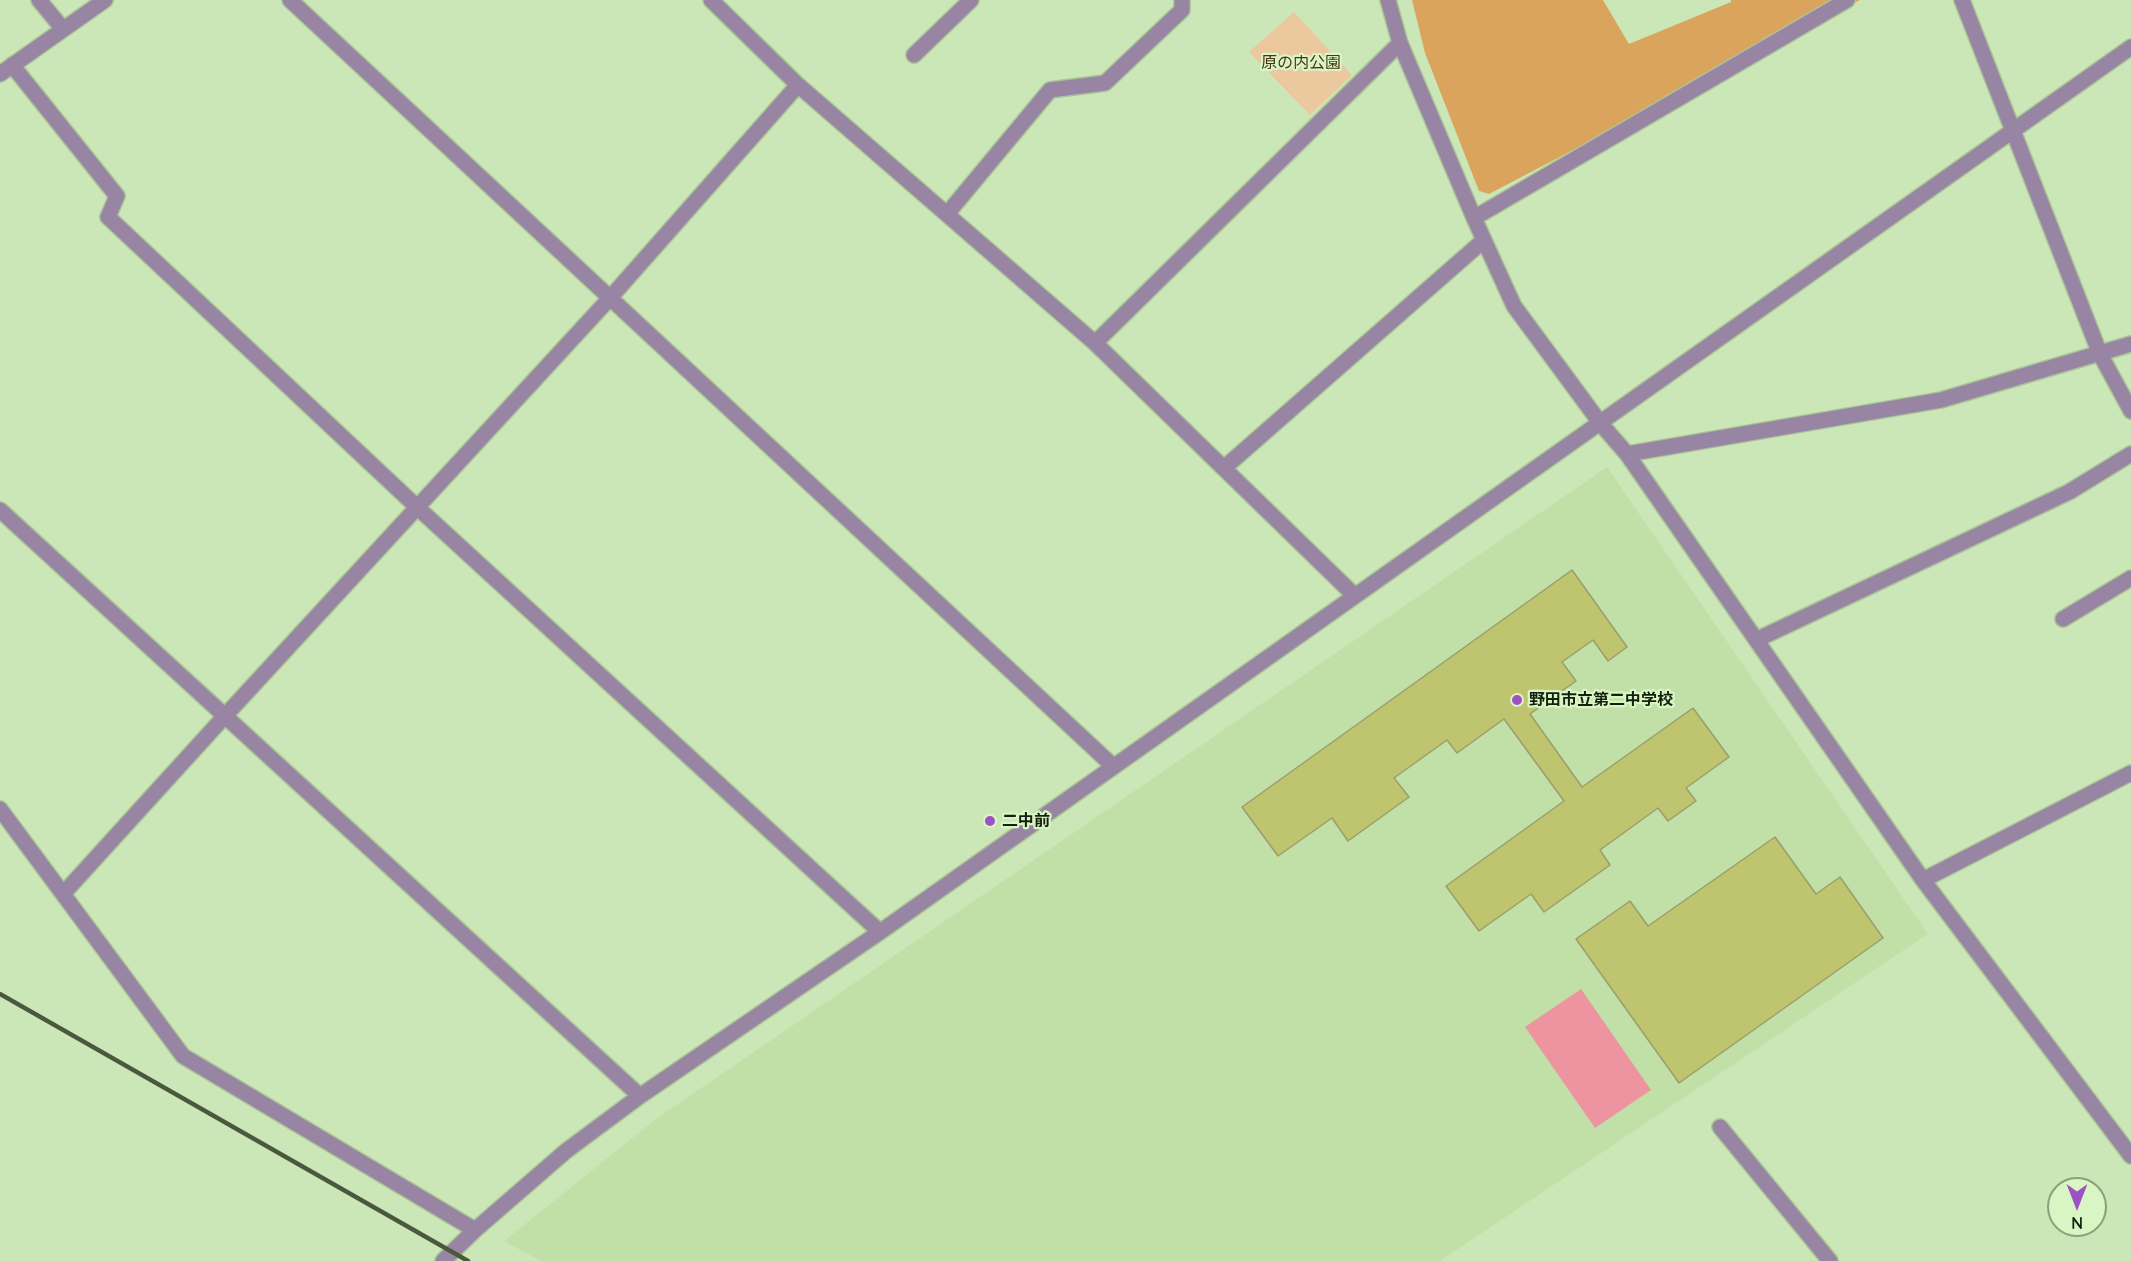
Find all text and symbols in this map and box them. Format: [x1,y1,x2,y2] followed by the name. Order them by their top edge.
[1261,53,1341,73] park label: 原の内公園
[1529,690,1673,710] place label: 野田市立第二中学校
[1510,693,1524,707] marker: 野田市立第二中学校
[1002,811,1050,831] place label: 二中前
[983,814,997,828] marker: 二中前
[2047,1177,2107,1237] north arrow
[2071,1213,2083,1233] text: N

